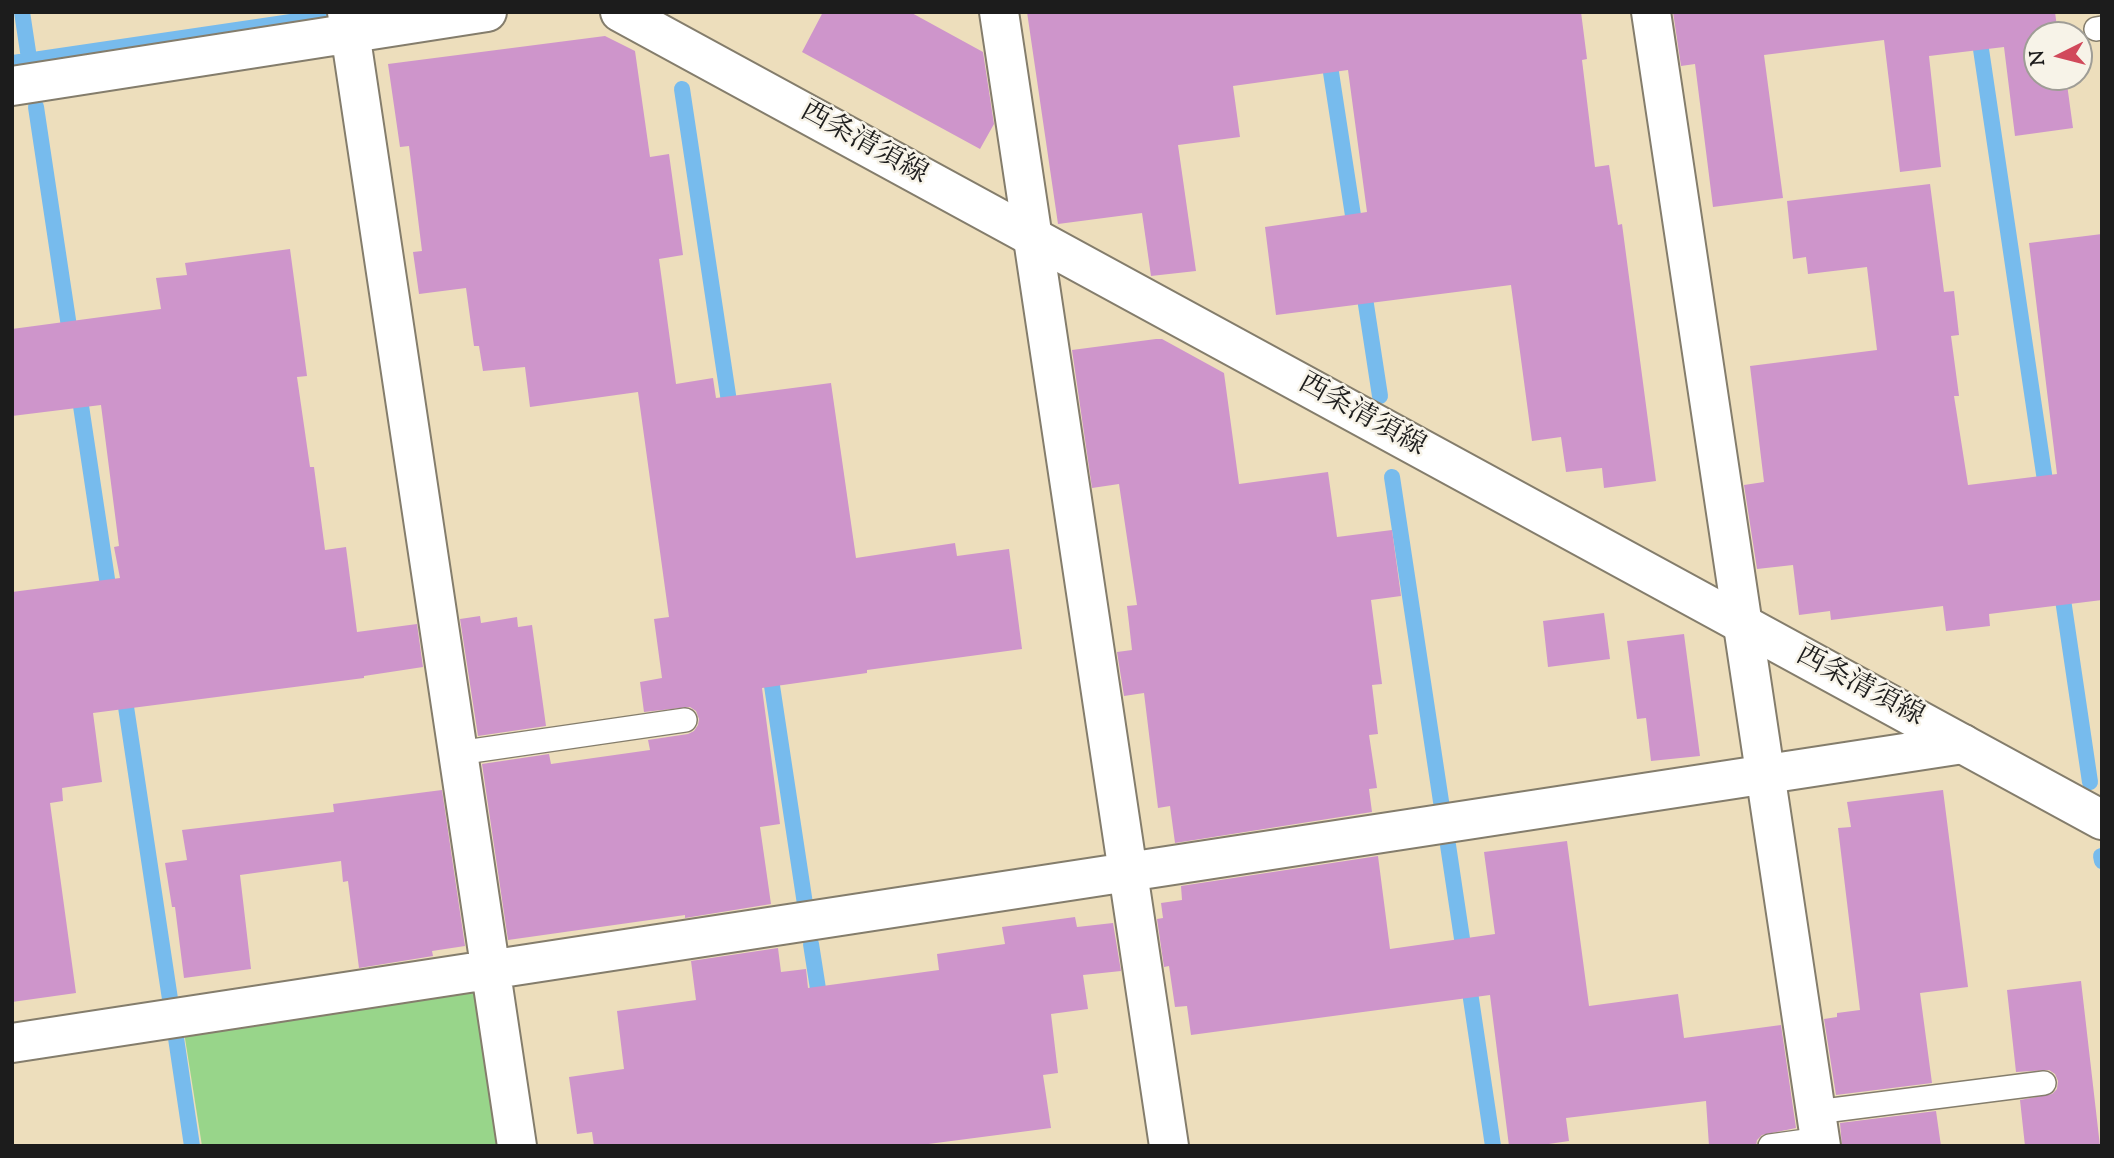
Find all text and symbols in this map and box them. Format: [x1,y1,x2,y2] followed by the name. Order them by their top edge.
[2023,21,2093,91] north arrow
[2024,49,2053,67] text: N
[794,96,932,194] street label: 西条清須線
[1292,368,1430,466] street label: 西条清須線
[1789,640,1929,736] street label: 西条清須線

